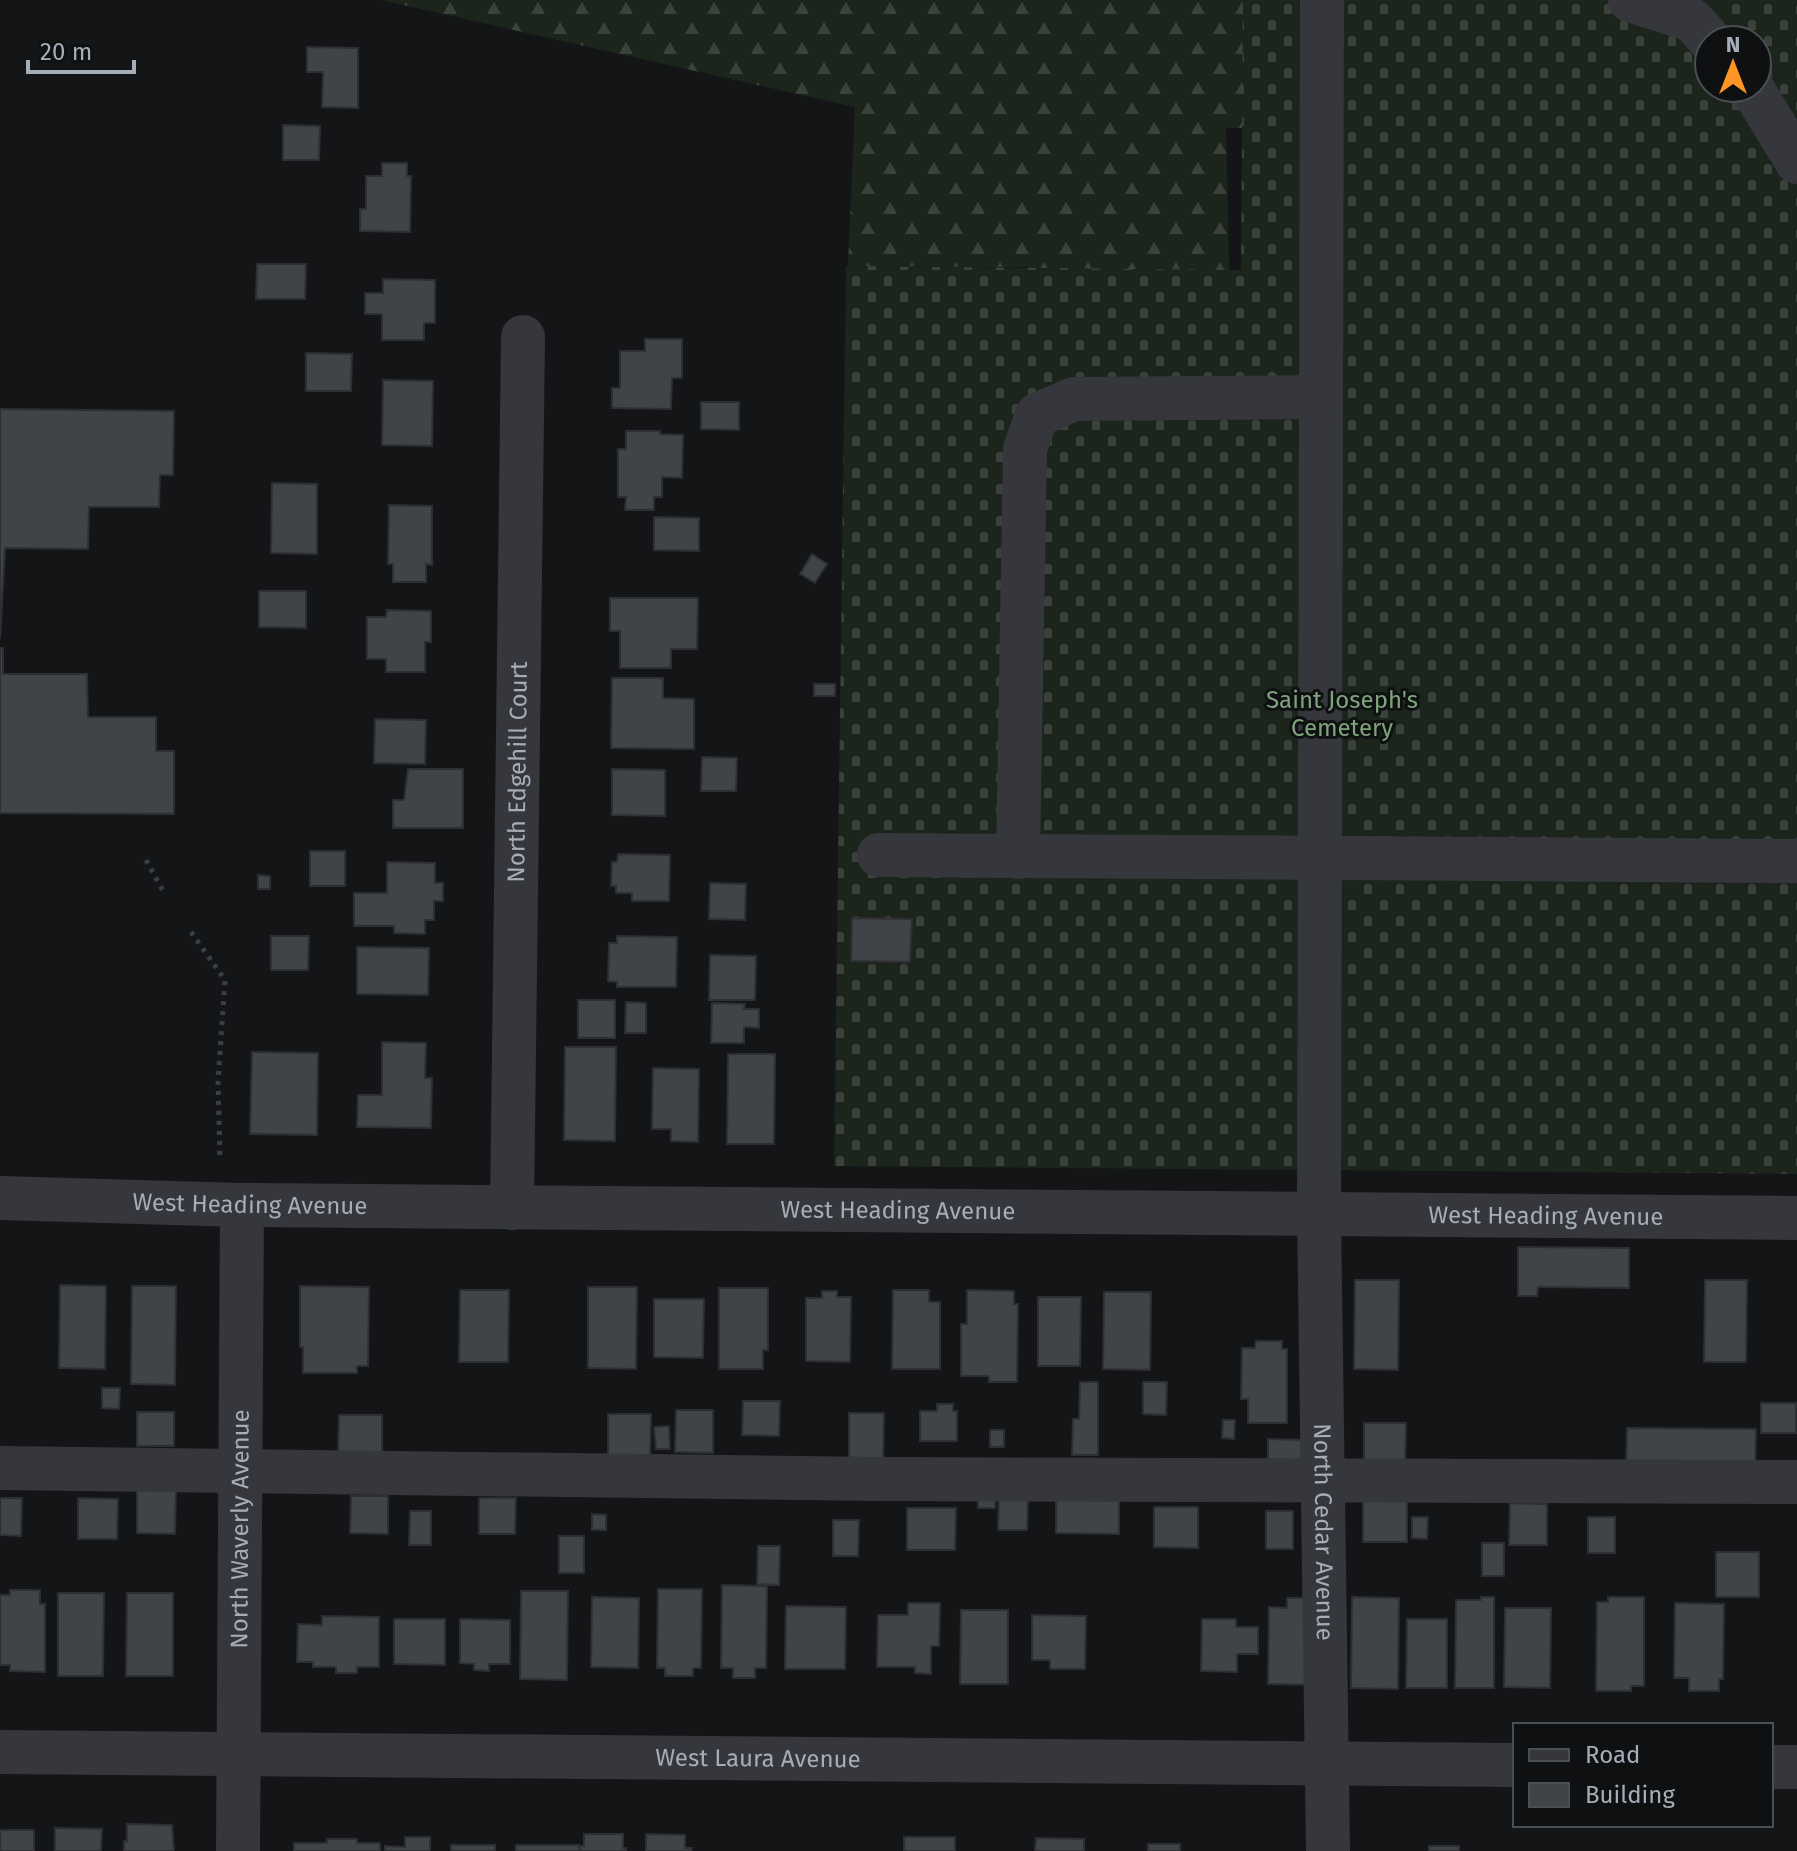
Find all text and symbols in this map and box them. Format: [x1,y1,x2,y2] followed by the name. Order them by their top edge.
[28,24,134,74] scale bar
[1693,24,1773,104] north arrow
[1726,31,1740,58] text: N
[40,38,92,66] text: 20 m
[502,661,533,883] street label: North Edgehill Court
[1266,686,1418,742] park label: Saint Joseph's Cemetery
[132,1188,368,1220] street label: West Heading Avenue
[780,1196,1015,1225] street label: West Heading Avenue
[1428,1201,1663,1231] street label: West Heading Avenue
[225,1409,255,1649] street label: North Waverly Avenue
[1308,1423,1339,1641] street label: North Cedar Avenue
[1513,1723,1773,1827] legend
[1585,1741,1640,1769] text: Road
[655,1744,861,1773] street label: West Laura Avenue
[1585,1781,1675,1809] text: Building

